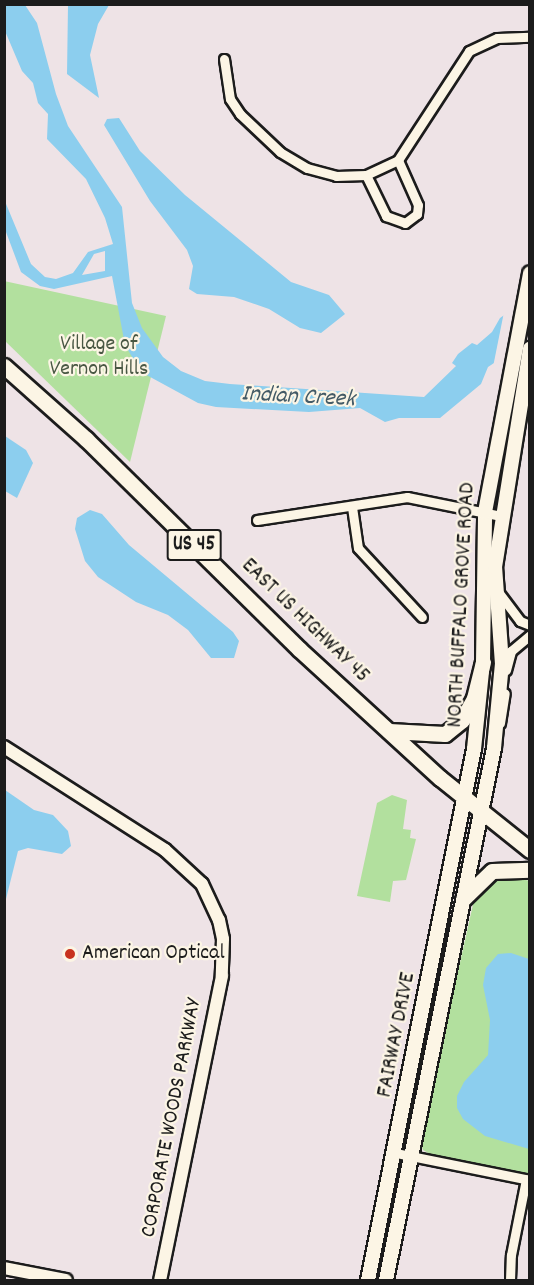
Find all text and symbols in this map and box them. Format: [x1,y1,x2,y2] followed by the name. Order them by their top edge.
[50,331,148,382] park label: Village of Vernon Hills
[240,381,356,415] water label: Indian Creek
[442,482,482,728] street label: NORTH BUFFALO GROVE ROAD
[166,527,222,563] road number: US 45
[235,553,375,689] street label: EAST US HIGHWAY 45
[82,941,225,967] place label: American Optical
[63,947,77,961] marker: American Optical
[372,970,422,1100] street label: FAIRWAY DRIVE
[136,996,208,1240] street label: CORPORATE WOODS PARKWAY

